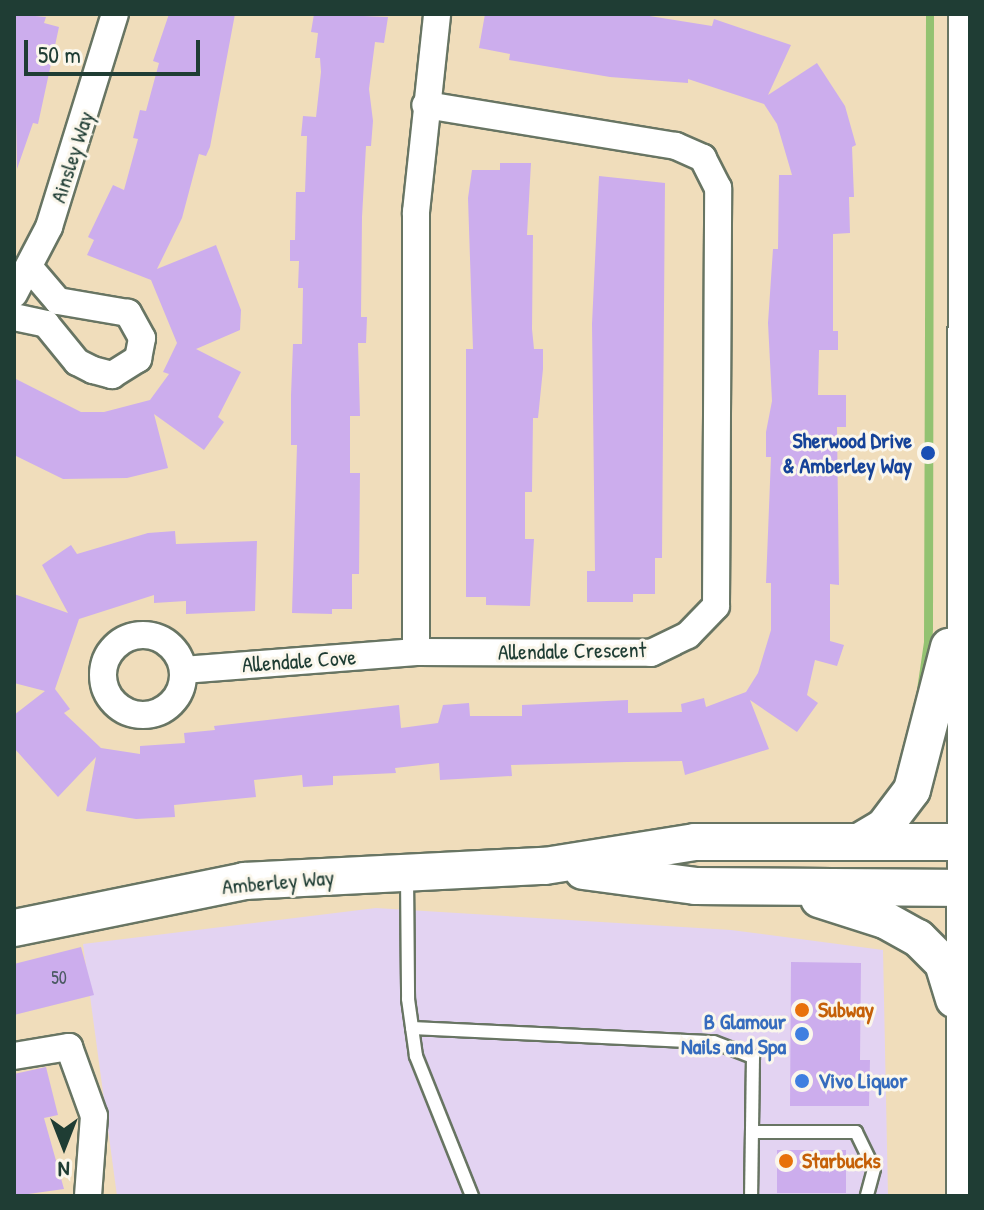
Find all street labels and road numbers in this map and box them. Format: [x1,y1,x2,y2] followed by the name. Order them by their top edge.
[45,108,99,206] street label: Ainsley Way
[498,637,646,665] street label: Allendale Crescent
[241,644,357,678] street label: Allendale Cove
[221,864,335,900] street label: Amberley Way

